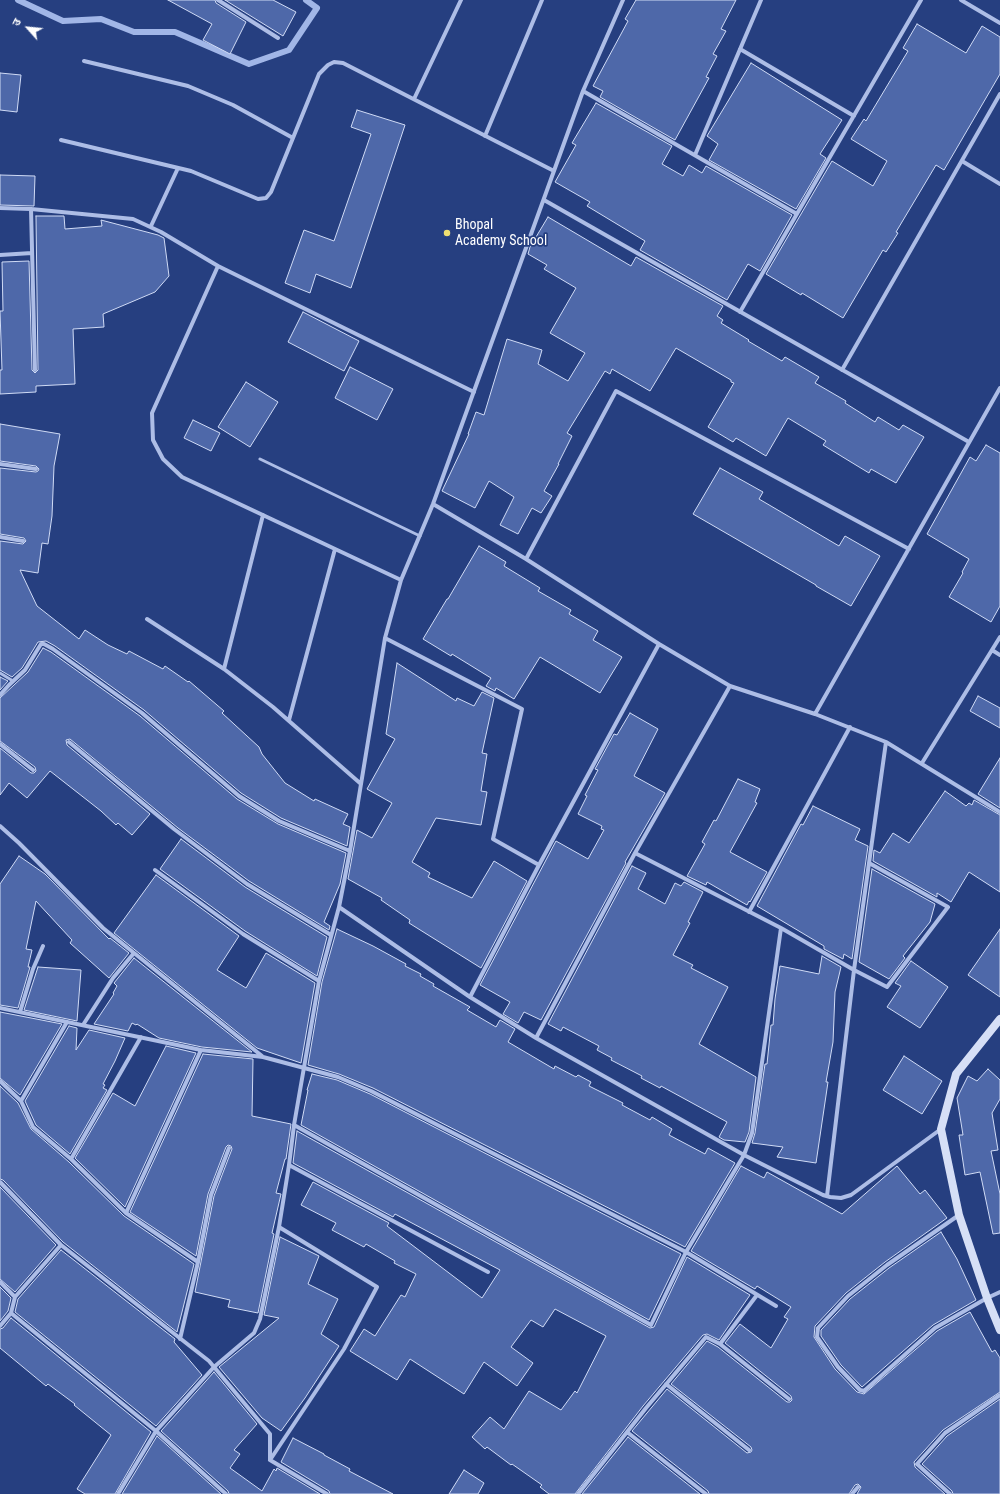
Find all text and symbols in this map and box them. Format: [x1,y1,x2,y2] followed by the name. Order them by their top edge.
[8,8,48,48] north arrow
[10,17,24,28] text: उ
[455,217,547,250] place label: Bhopal Academy School
[442,228,452,238] marker: Bhopal Academy School

